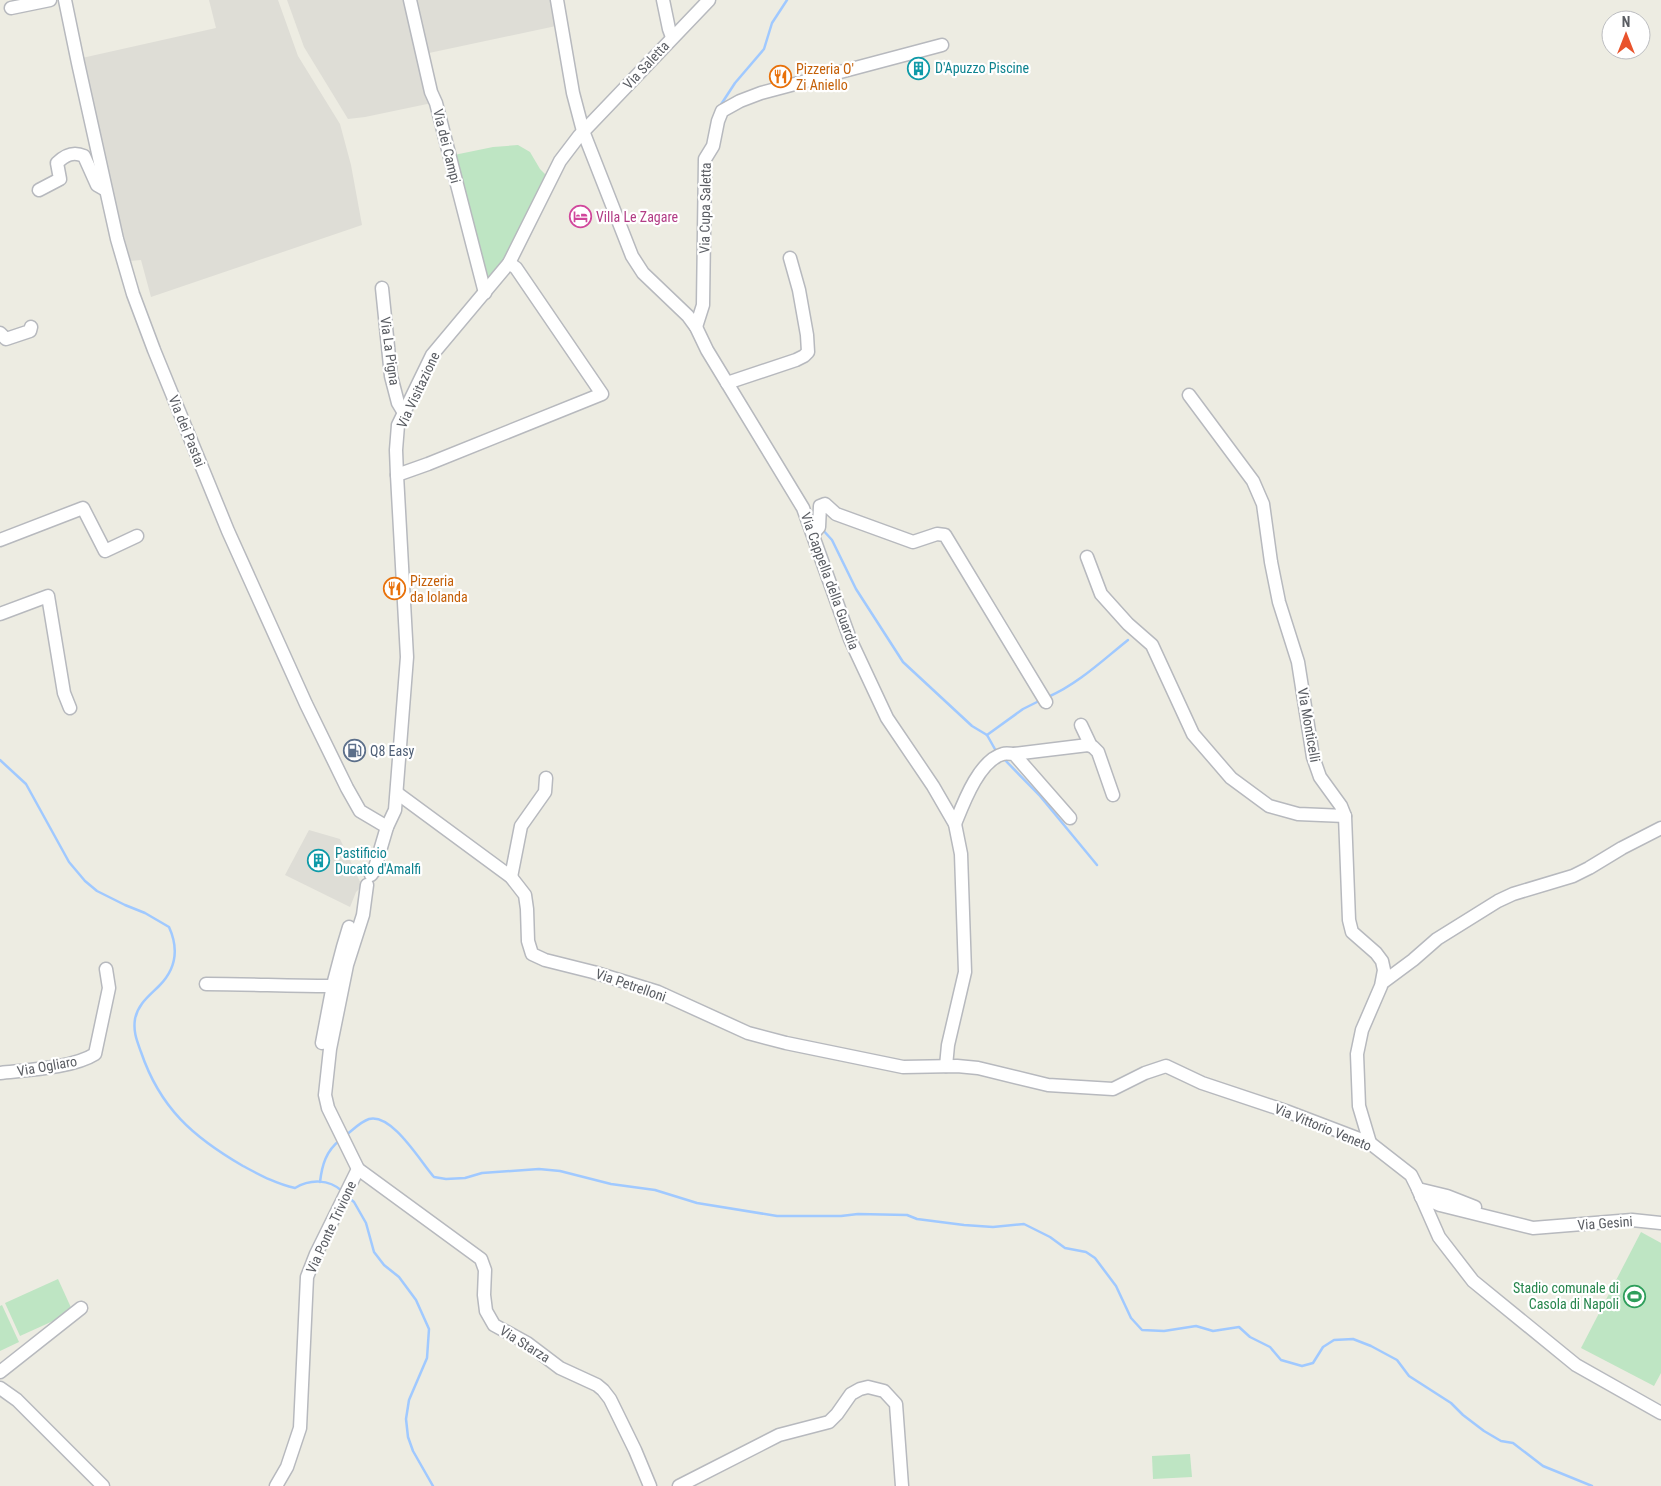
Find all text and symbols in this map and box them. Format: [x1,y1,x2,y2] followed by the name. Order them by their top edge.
[1601,10,1651,60] north arrow
[1622,14,1630,30] text: N
[620,38,672,92] street label: Via Saletta
[907,56,931,80] building icon: D'Apuzzo Piscine
[935,60,1030,76] place label: D'Apuzzo Piscine
[796,61,854,93] place label: Pizzeria O' Zi Aniello
[768,65,792,89] restaurant icon: Pizzeria O' Zi Aniello
[430,107,464,185] street label: Via dei Campi
[696,162,714,254] street label: Via Cupa Saletta
[568,205,592,229] hotel icon: Villa Le Zagare
[596,209,679,225] place label: Villa Le Zagare
[377,316,403,386] street label: Via La Pigna
[393,349,443,431] street label: Via Visitazione
[165,393,209,469] street label: Via dei Pastai
[798,510,862,652] street label: Via Cappella della Guardia
[410,573,468,605] place label: Pizzeria da Iolanda
[382,577,406,601] restaurant icon: Pizzeria da Iolanda
[1295,686,1323,764] street label: Via Monticelli
[342,739,366,763] fuel station icon: Q8 Easy
[370,743,415,759] place label: Q8 Easy
[335,845,421,877] place label: Pastificio Ducato d'Amalfi
[307,849,331,873] building icon: Pastificio Ducato d'Amalfi
[594,965,668,1005] street label: Via Petrelloni
[16,1053,78,1079] street label: Via Ogliaro
[1272,1100,1374,1154] street label: Via Vittorio Veneto
[303,1178,360,1276] street label: Via Ponte Trivione
[1577,1213,1633,1233] street label: Via Gesini
[1513,1280,1619,1312] place label: Stadio comunale di Casola di Napoli
[1623,1284,1647,1308] sports icon: Stadio comunale di Casola di Napoli
[497,1322,553,1366] street label: Via Starza

